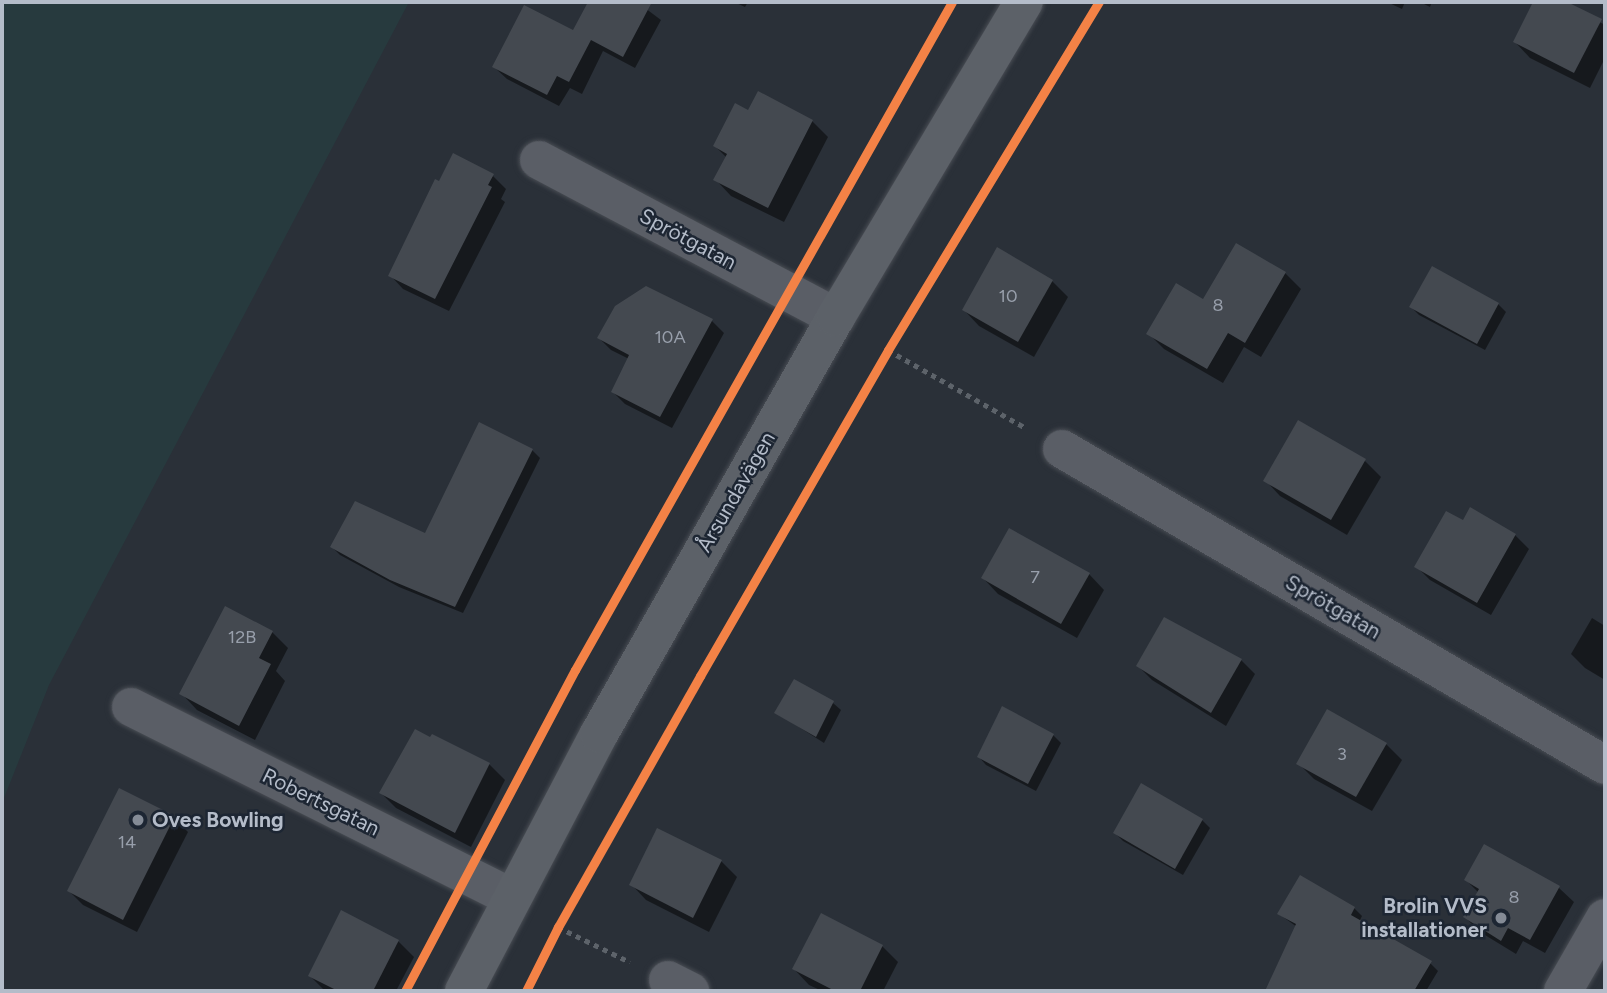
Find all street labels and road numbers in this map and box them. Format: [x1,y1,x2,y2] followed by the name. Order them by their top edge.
[635,203,741,275] street label: Sprötgatan
[691,427,781,557] street label: Årsundavägen
[1281,570,1385,644] street label: Sprötgatan
[258,763,384,841] street label: Robertsgatan

